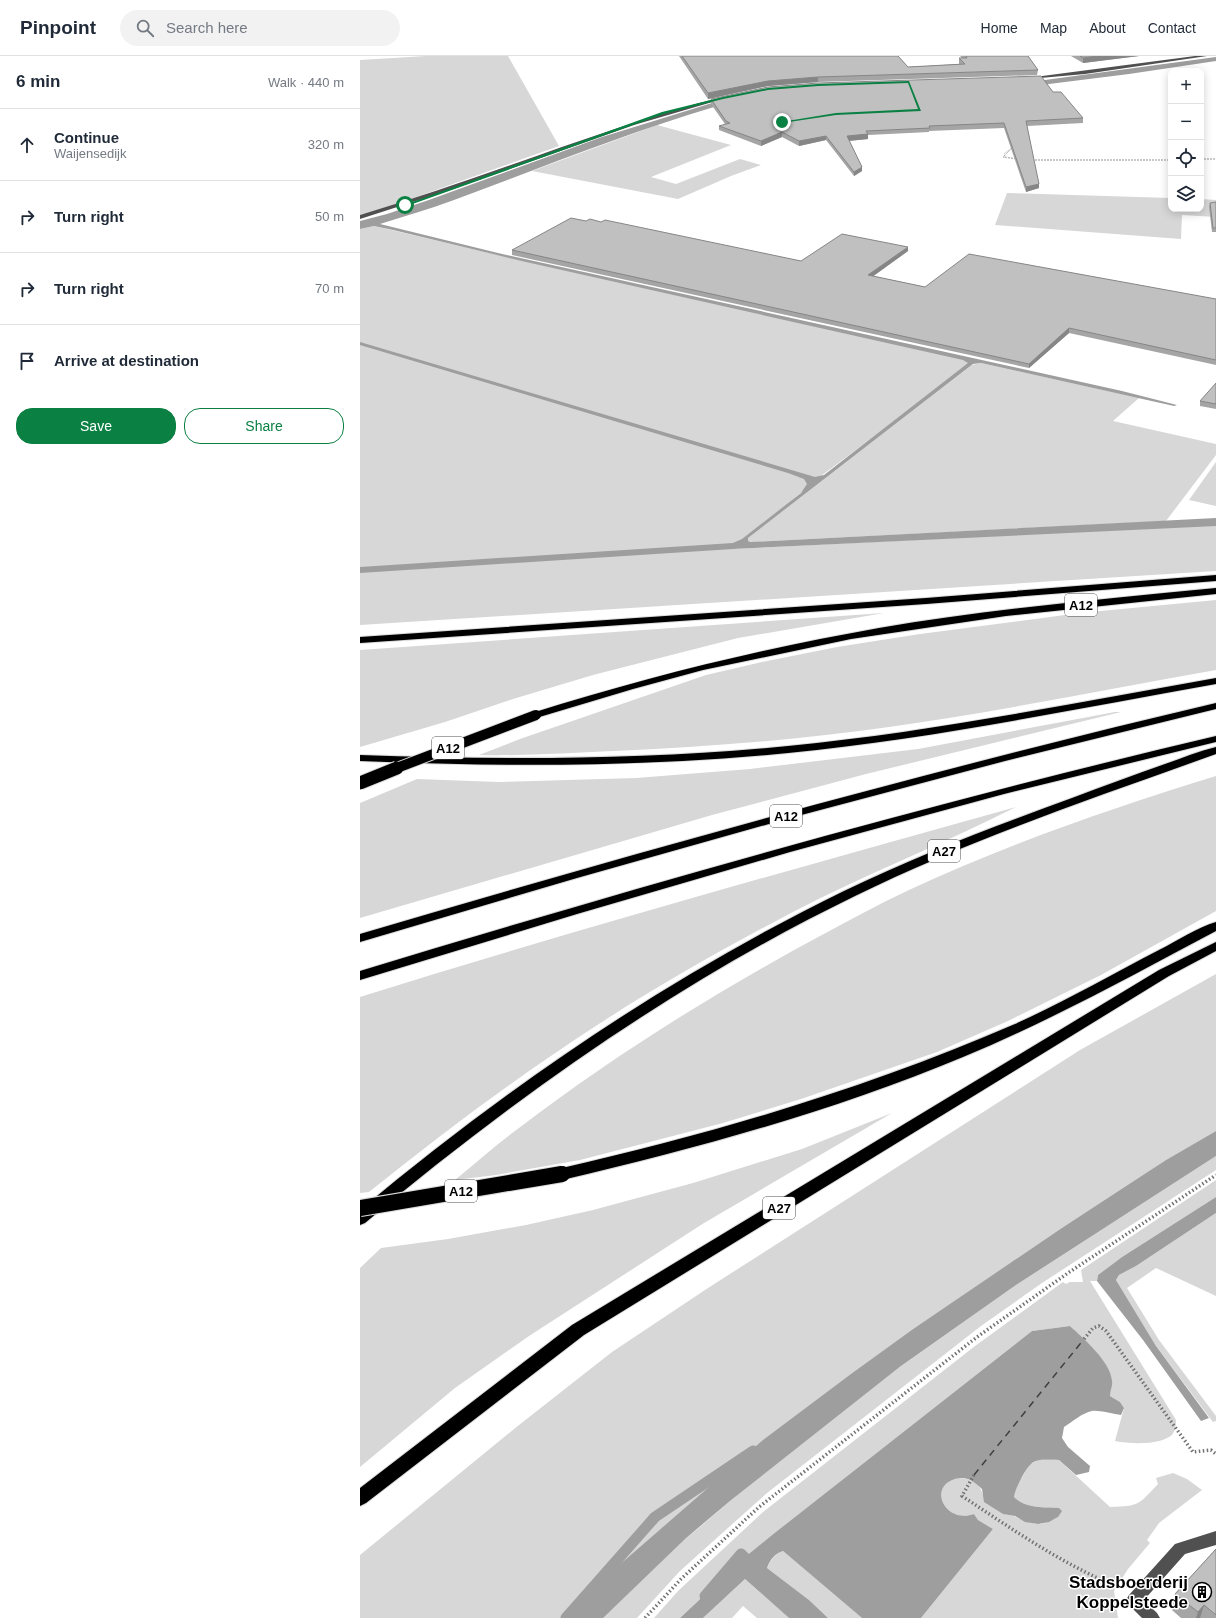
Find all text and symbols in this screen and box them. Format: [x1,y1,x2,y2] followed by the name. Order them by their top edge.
[120,10,400,46] search box
[20,17,96,38] text: Pinpoint
[134,17,156,39] icon: search
[166,19,248,36] text: Search here
[981,20,1018,36] text: Home
[1040,20,1067,36] text: Map
[1089,20,1126,36] text: About
[1148,20,1196,36] text: Contact
[1168,68,1204,212] map controls
[1168,68,1204,104] button: +
[16,72,60,91] text: 6 min
[268,75,344,90] text: Walk · 440 m
[1168,104,1204,140] button: −
[773,113,791,131] route end
[54,129,119,146] text: Continue
[16,134,38,156] icon: ahead
[308,137,344,152] text: 320 m
[1168,140,1204,176] button: locate
[54,146,127,161] text: Waijensedijk
[1168,176,1204,212] button: layers
[396,196,414,214] route start
[16,206,38,228] icon: right
[54,208,124,225] text: Turn right
[315,209,344,224] text: 50 m
[16,278,38,300] icon: right
[54,280,124,297] text: Turn right
[315,281,344,296] text: 70 m
[16,350,38,372] icon: arrive
[54,352,199,369] text: Arrive at destination
[16,408,176,444] button: Save
[184,408,344,444] button: Share
[1065,594,1097,616] road number: A12
[432,737,464,759] road number: A12
[770,805,802,827] road number: A12
[928,840,960,862] road number: A27
[445,1180,477,1202] road number: A12
[763,1197,795,1219] road number: A27
[1069,1573,1188,1612] place label: Stadsboerderij Koppelsteede
[1191,1581,1213,1603] building icon: Stadsboerderij Koppelsteede

